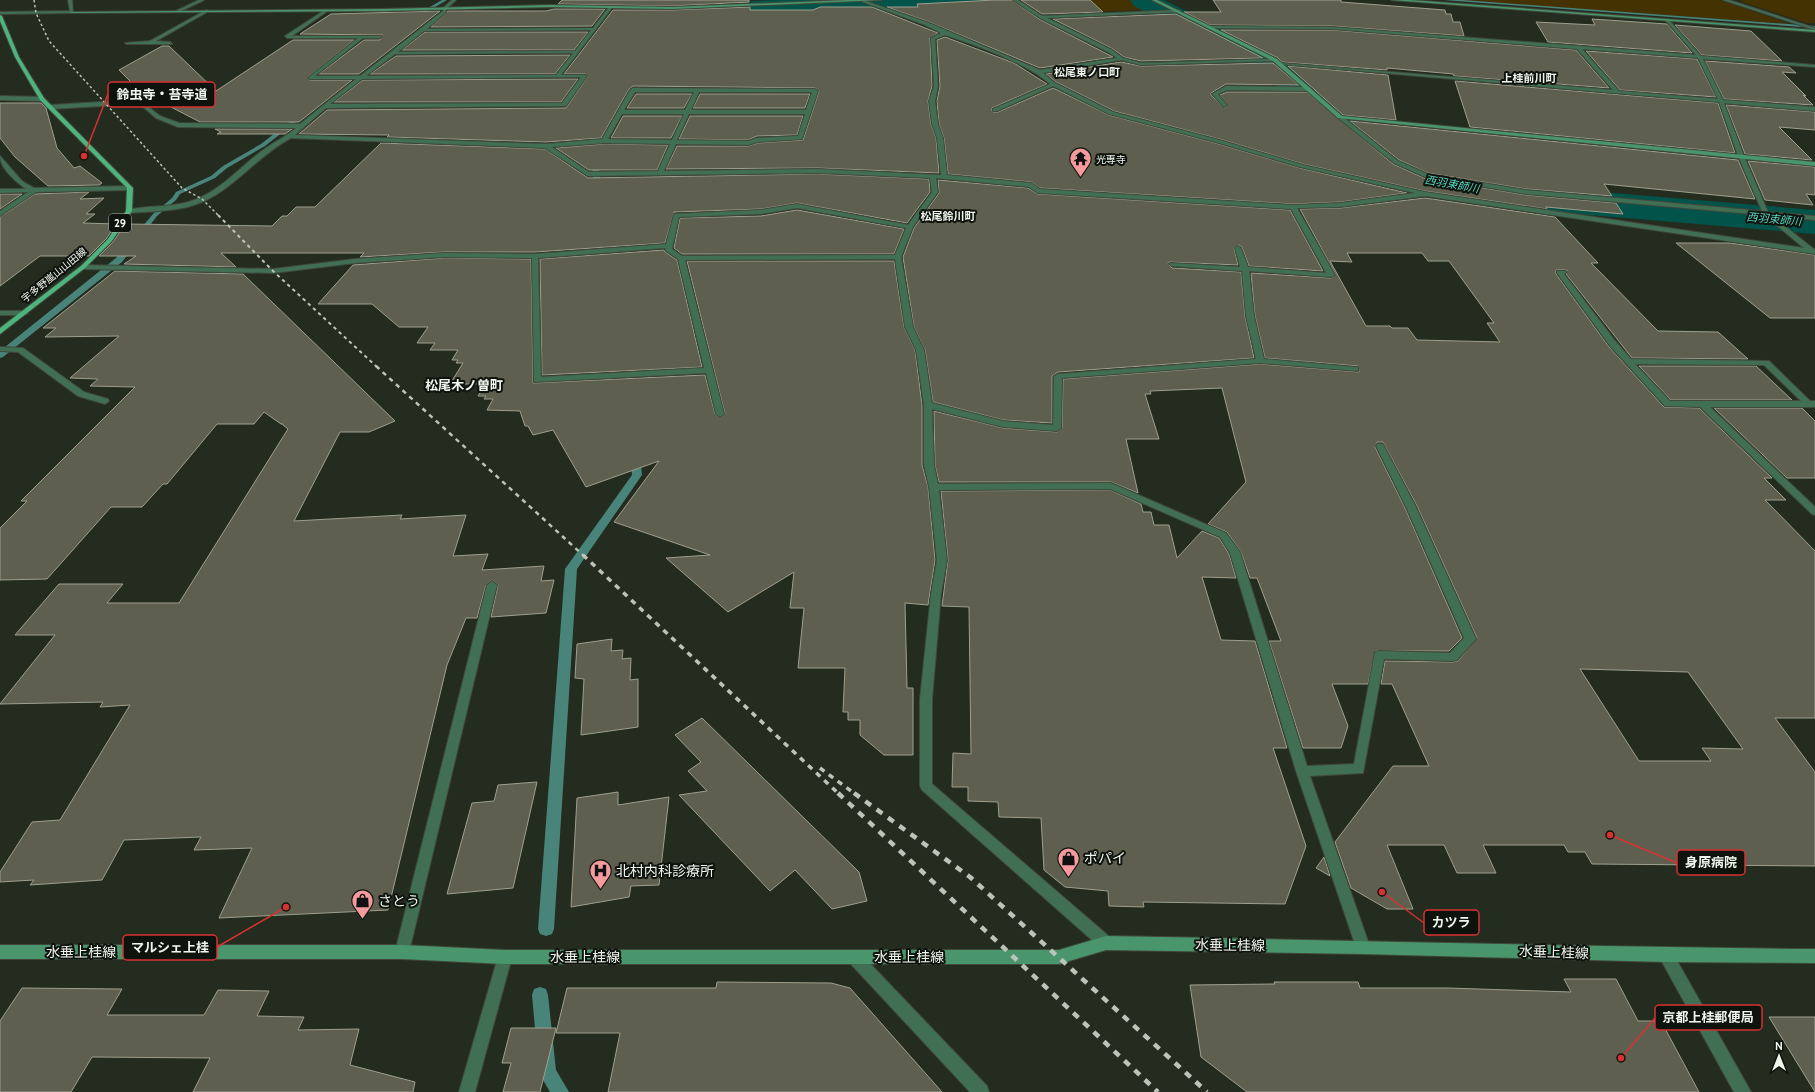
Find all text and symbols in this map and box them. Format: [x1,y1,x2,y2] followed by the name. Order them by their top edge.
[1054,65,1120,79] district label: 松尾東ノ口町
[1502,71,1557,85] district label: 上桂前川町
[108,82,215,107] callout: 鈴虫寺・苔寺道
[116,86,208,102] text: 鈴虫寺・苔寺道
[1068,146,1094,179] temple icon: 光専寺
[1096,153,1126,166] place label: 光専寺
[1424,172,1481,196] water label: 西羽束師川
[921,209,976,223] district label: 松尾鈴川町
[1746,210,1803,228] water label: 西羽束師川
[109,214,131,232] road number: 29
[19,245,89,305] street label: 宇多野嵐山山田線
[425,377,503,393] district label: 松尾木ノ曽町
[1055,845,1081,878] shop icon: ポパイ
[1084,849,1126,867] place label: ポパイ
[1677,850,1745,875] callout: 身原病院
[1685,854,1737,870] text: 身原病院
[587,858,613,891] hospital icon: 北村内科診療所
[616,862,714,880] place label: 北村内科診療所
[349,888,375,921] shop icon: さとう
[378,892,420,910] place label: さとう
[1424,910,1479,935] callout: カツラ
[1431,914,1471,930] text: カツラ
[123,935,217,960] callout: マルシェ上桂
[1195,935,1265,955] street label: 水垂上桂線
[131,939,209,955] text: マルシェ上桂
[1519,942,1589,962] street label: 水垂上桂線
[46,943,116,961] street label: 水垂上桂線
[550,948,620,966] street label: 水垂上桂線
[874,948,944,966] street label: 水垂上桂線
[1655,1005,1762,1030] callout: 京都上桂郵便局
[1662,1009,1754,1025] text: 京都上桂郵便局
[1759,1036,1799,1076] north arrow
[1775,1039,1783,1053] text: N

